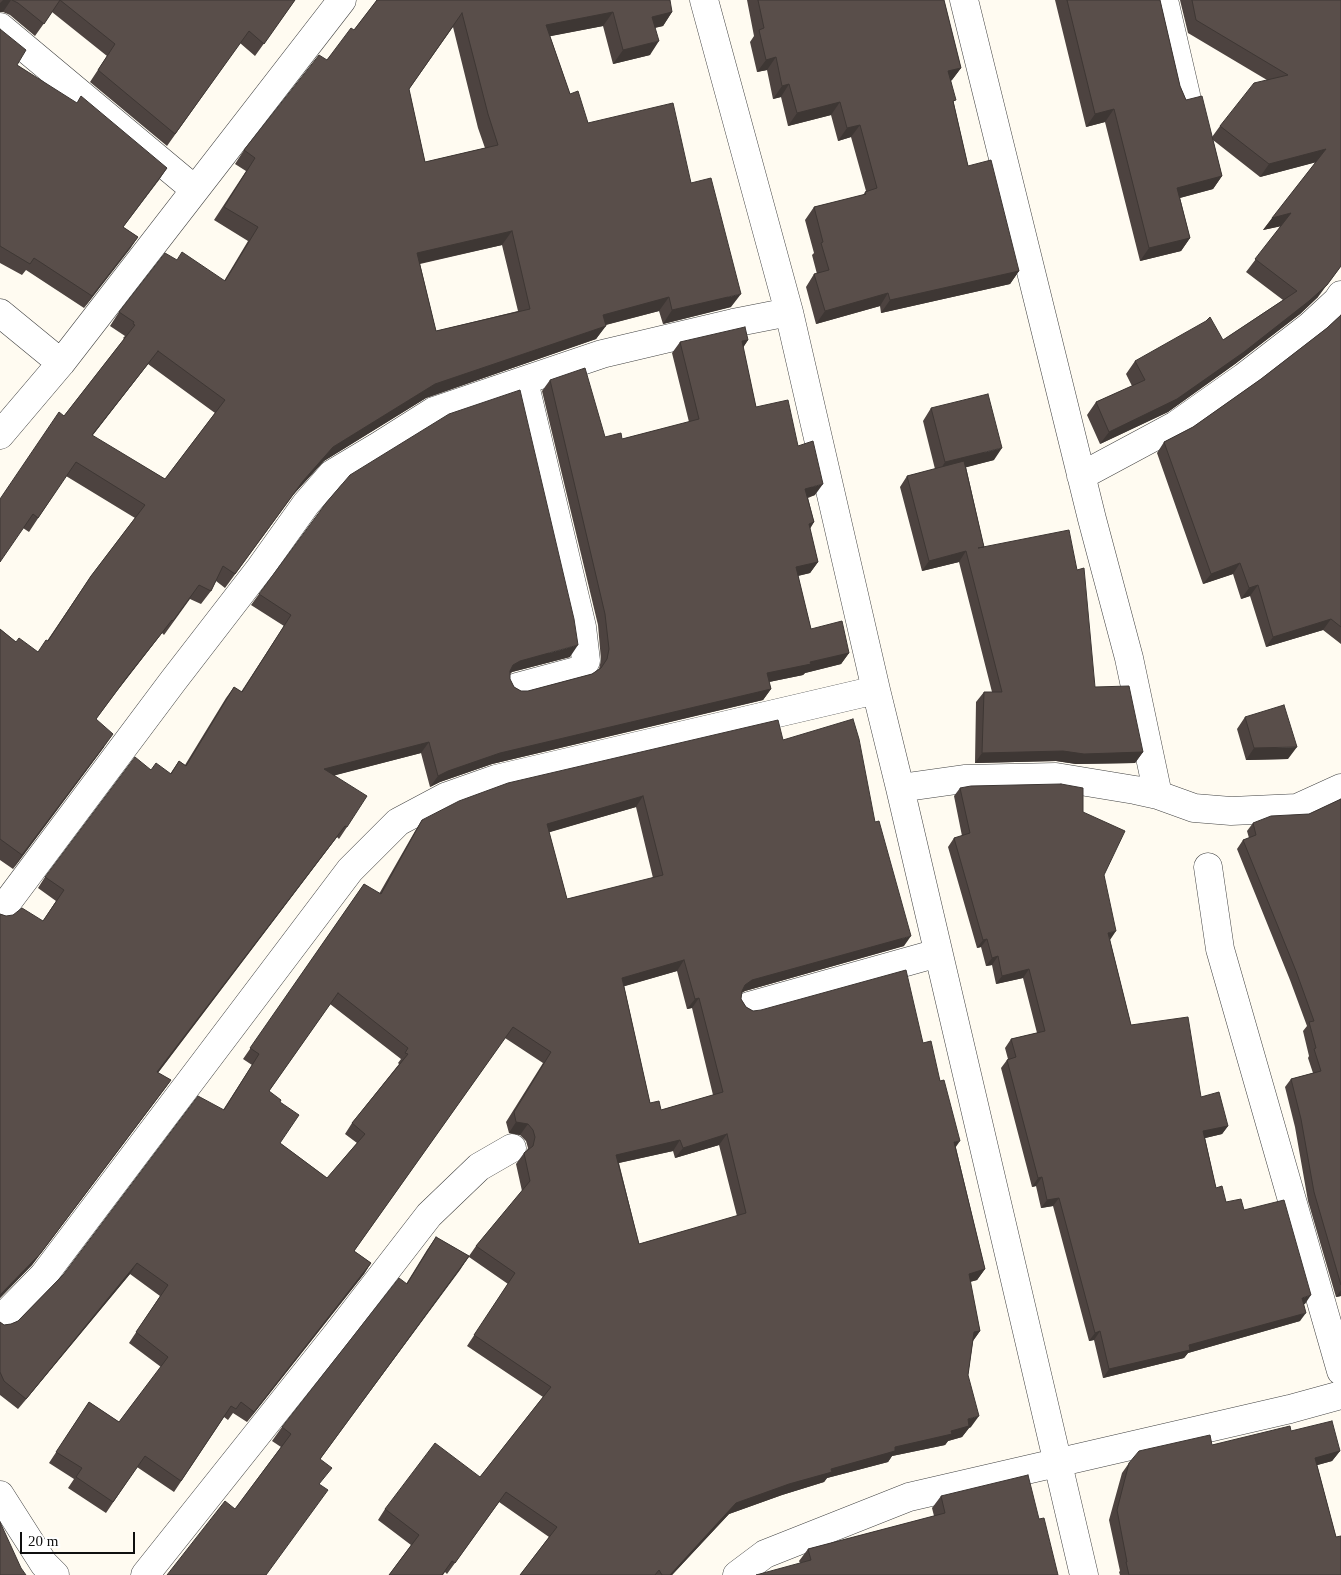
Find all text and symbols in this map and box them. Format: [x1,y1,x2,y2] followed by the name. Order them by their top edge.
[22,1522,138,1554] scale bar
[28,1533,58,1549] text: 20 m

